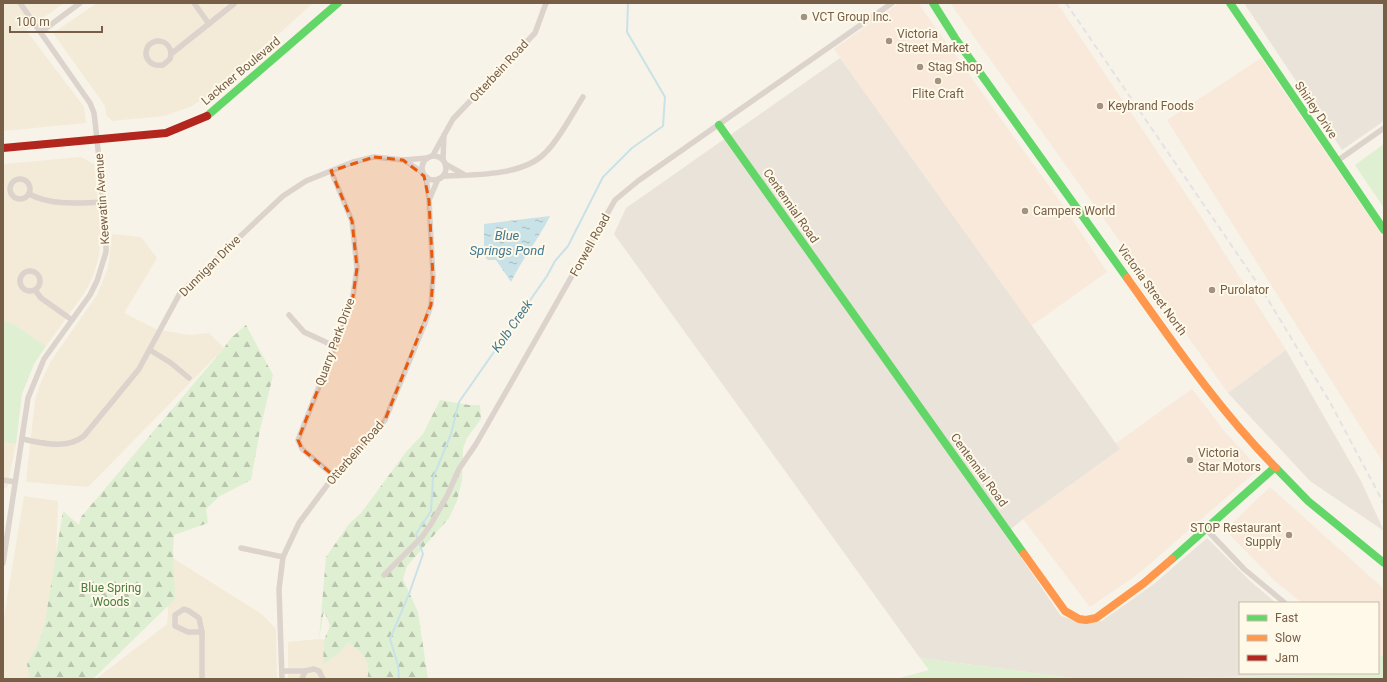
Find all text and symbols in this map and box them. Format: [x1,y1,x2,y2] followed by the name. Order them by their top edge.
[10,8,102,34] scale bar
[812,10,892,24] place label: VCT Group Inc.
[799,12,809,22] marker: VCT Group Inc.
[16,15,50,29] text: 100 m
[897,27,969,55] place label: Victoria Street Market
[199,34,283,108] street label: Lackner Boulevard
[884,36,894,46] marker: Victoria Street Market
[467,37,531,105] street label: Otterbein Road
[928,60,983,74] place label: Stag Shop
[915,62,925,72] marker: Stag Shop
[933,76,943,86] marker: Flite Craft
[1292,79,1340,141] street label: Shirley Drive
[912,87,964,101] place label: Flite Craft
[1108,99,1194,113] place label: Keybrand Foods
[1095,101,1105,111] marker: Keybrand Foods
[92,153,112,245] street label: Keewatin Avenue
[760,166,822,246] street label: Centennial Road
[1033,204,1115,218] place label: Campers World
[1020,206,1030,216] marker: Campers World
[567,211,613,279] street label: Forwell Road
[470,228,545,258] water label: Blue Springs Pond
[177,233,243,299] street label: Dunnigan Drive
[1114,242,1190,338] street label: Victoria Street North
[1220,283,1269,297] place label: Purolator
[1207,285,1217,295] marker: Purolator
[313,296,357,388] street label: Quarry Park Drive
[489,296,536,355] water label: Kolb Creek
[324,418,386,488] street label: Otterbein Road
[948,431,1010,509] street label: Centennial Road
[1198,446,1261,474] place label: Victoria Star Motors
[1185,455,1195,465] marker: Victoria Star Motors
[1190,521,1281,549] place label: STOP Restaurant Supply
[1284,530,1294,540] marker: STOP Restaurant Supply
[81,581,141,609] park label: Blue Spring Woods
[1239,602,1379,674] legend
[1275,611,1298,625] text: Fast
[1275,631,1301,645] text: Slow
[1275,651,1299,665] text: Jam

